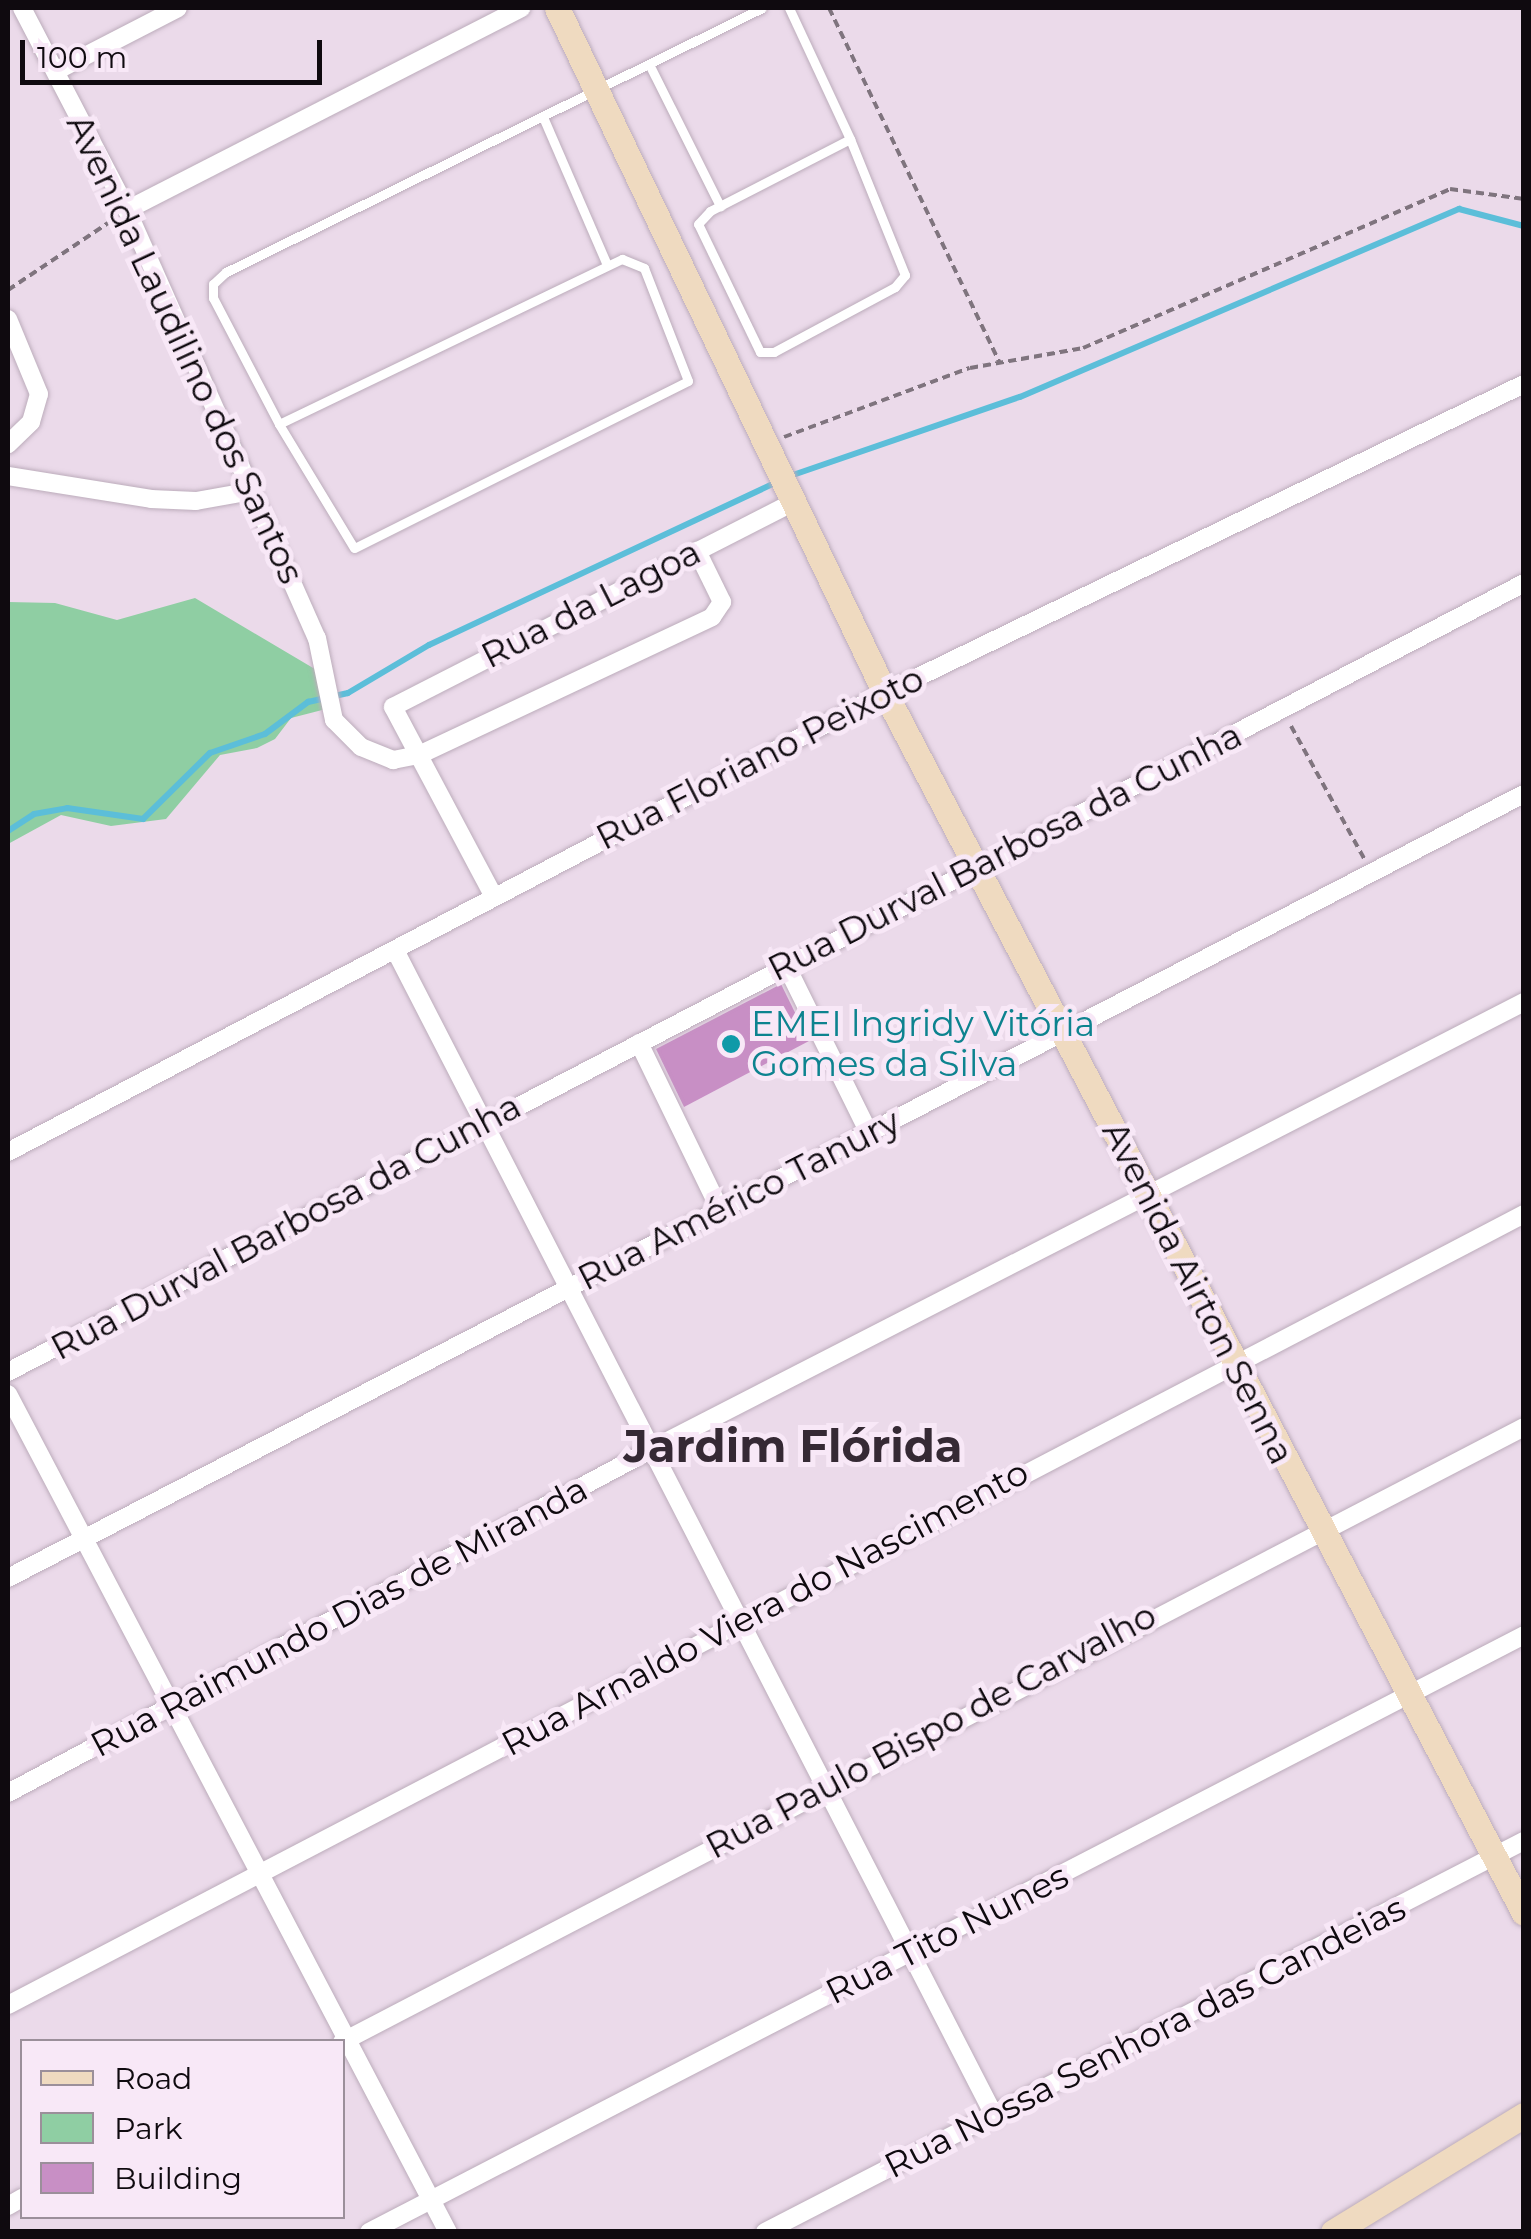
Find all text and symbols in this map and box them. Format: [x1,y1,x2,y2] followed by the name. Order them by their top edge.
[25,20,328,82] scale bar
[37,39,127,76] text: 100 m
[58,108,312,590] street label: Avenida Laudilino dos Santos
[475,531,707,677] street label: Rua da Lagoa
[589,657,931,859] street label: Rua Floriano Peixoto
[761,714,1249,990] street label: Rua Durval Barbosa da Cunha
[751,1003,1095,1085] place label: EMEI lngridy Vitória Gomes da Silva
[720,1033,742,1055] marker: EMEI lngridy Vitória Gomes da Silva
[44,1085,528,1369] street label: Rua Durval Barbosa da Cunha
[571,1101,907,1299] street label: Rua Américo Tanury
[1093,1115,1303,1471] street label: Avenida Airton Senna
[623,1419,963,1473] district label: Jardim Flórida
[495,1451,1035,1765] street label: Rua Arnaldo Viera do Nascimento
[84,1468,594,1766] street label: Rua Raimundo Dias de Miranda
[699,1594,1163,1868] street label: Rua Paulo Bispo de Carvalho
[819,1855,1075,2013] street label: Rua Tito Nunes
[878,1887,1412,2187] street label: Rua Nossa Senhora das Candeias
[20,2039,345,2219] legend
[114,2060,192,2097] text: Road
[114,2110,183,2147] text: Park
[114,2160,242,2197] text: Building

